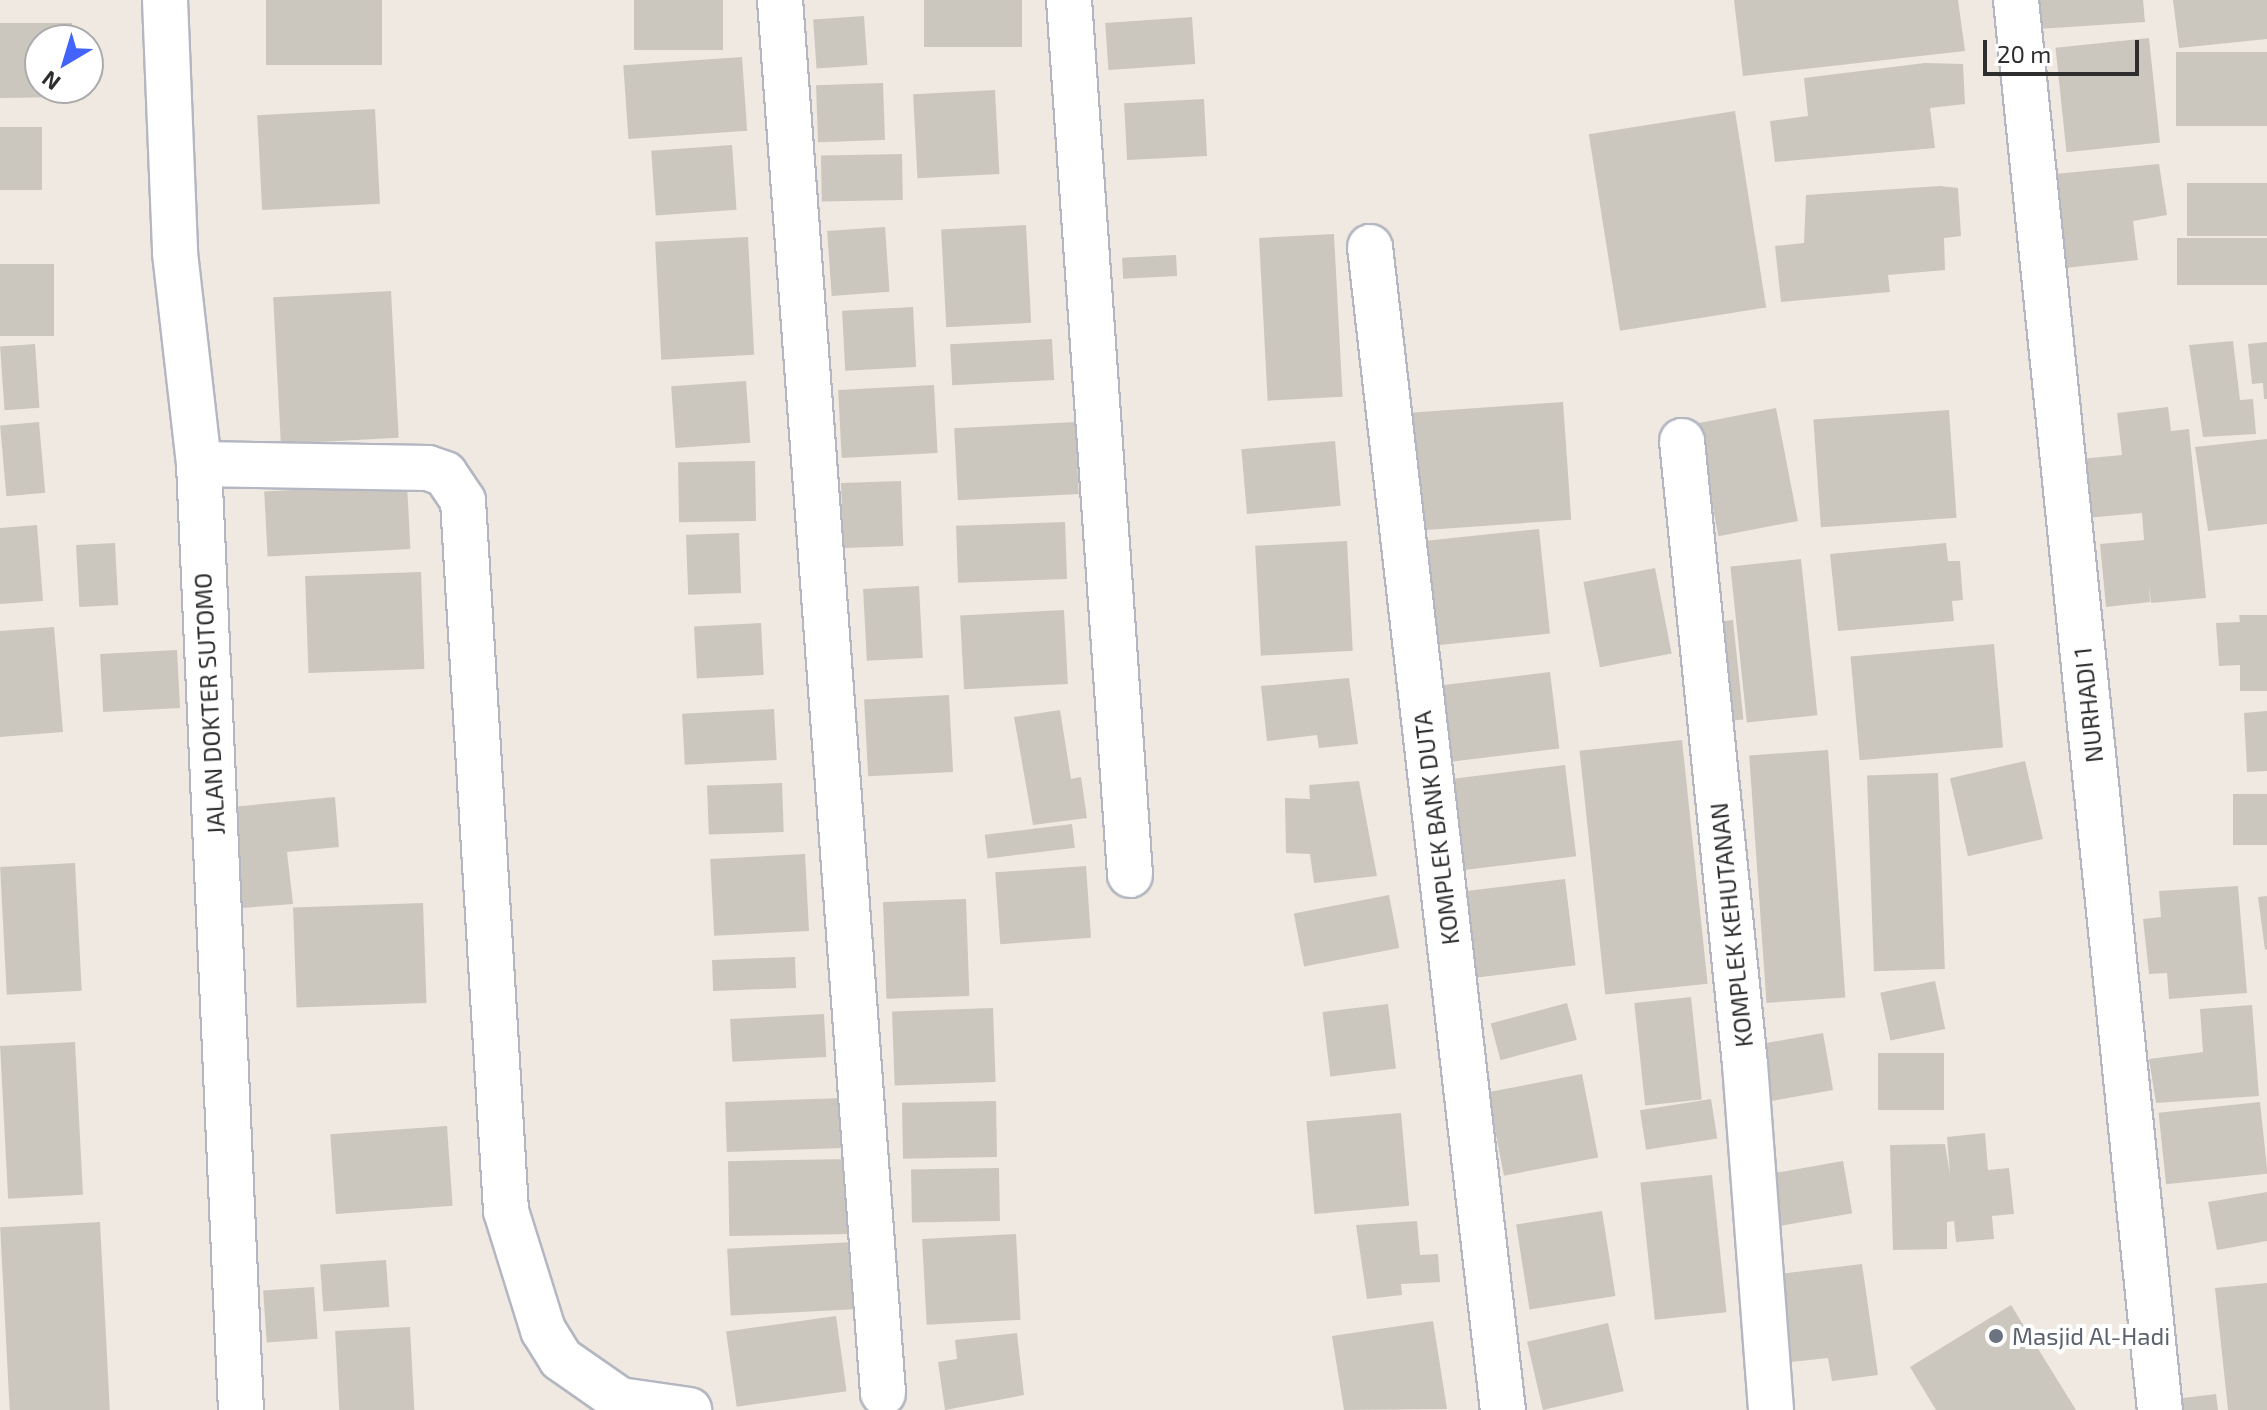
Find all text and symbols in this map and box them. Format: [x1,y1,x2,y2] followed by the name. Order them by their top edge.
[24,24,104,104] north arrow
[1987,24,2143,74] scale bar
[1997,39,2051,68] text: 20 m
[36,66,65,96] text: N
[188,572,230,836] street label: JALAN DOKTER SUTOMO
[2068,646,2108,764] street label: NURHADI 1
[1407,709,1465,947] street label: KOMPLEK BANK DUTA
[1704,801,1758,1049] street label: KOMPLEK KEHUTANAN
[2012,1322,2171,1350] place label: Masjid Al-Hadi
[1987,1327,2005,1345] marker: Masjid Al-Hadi

